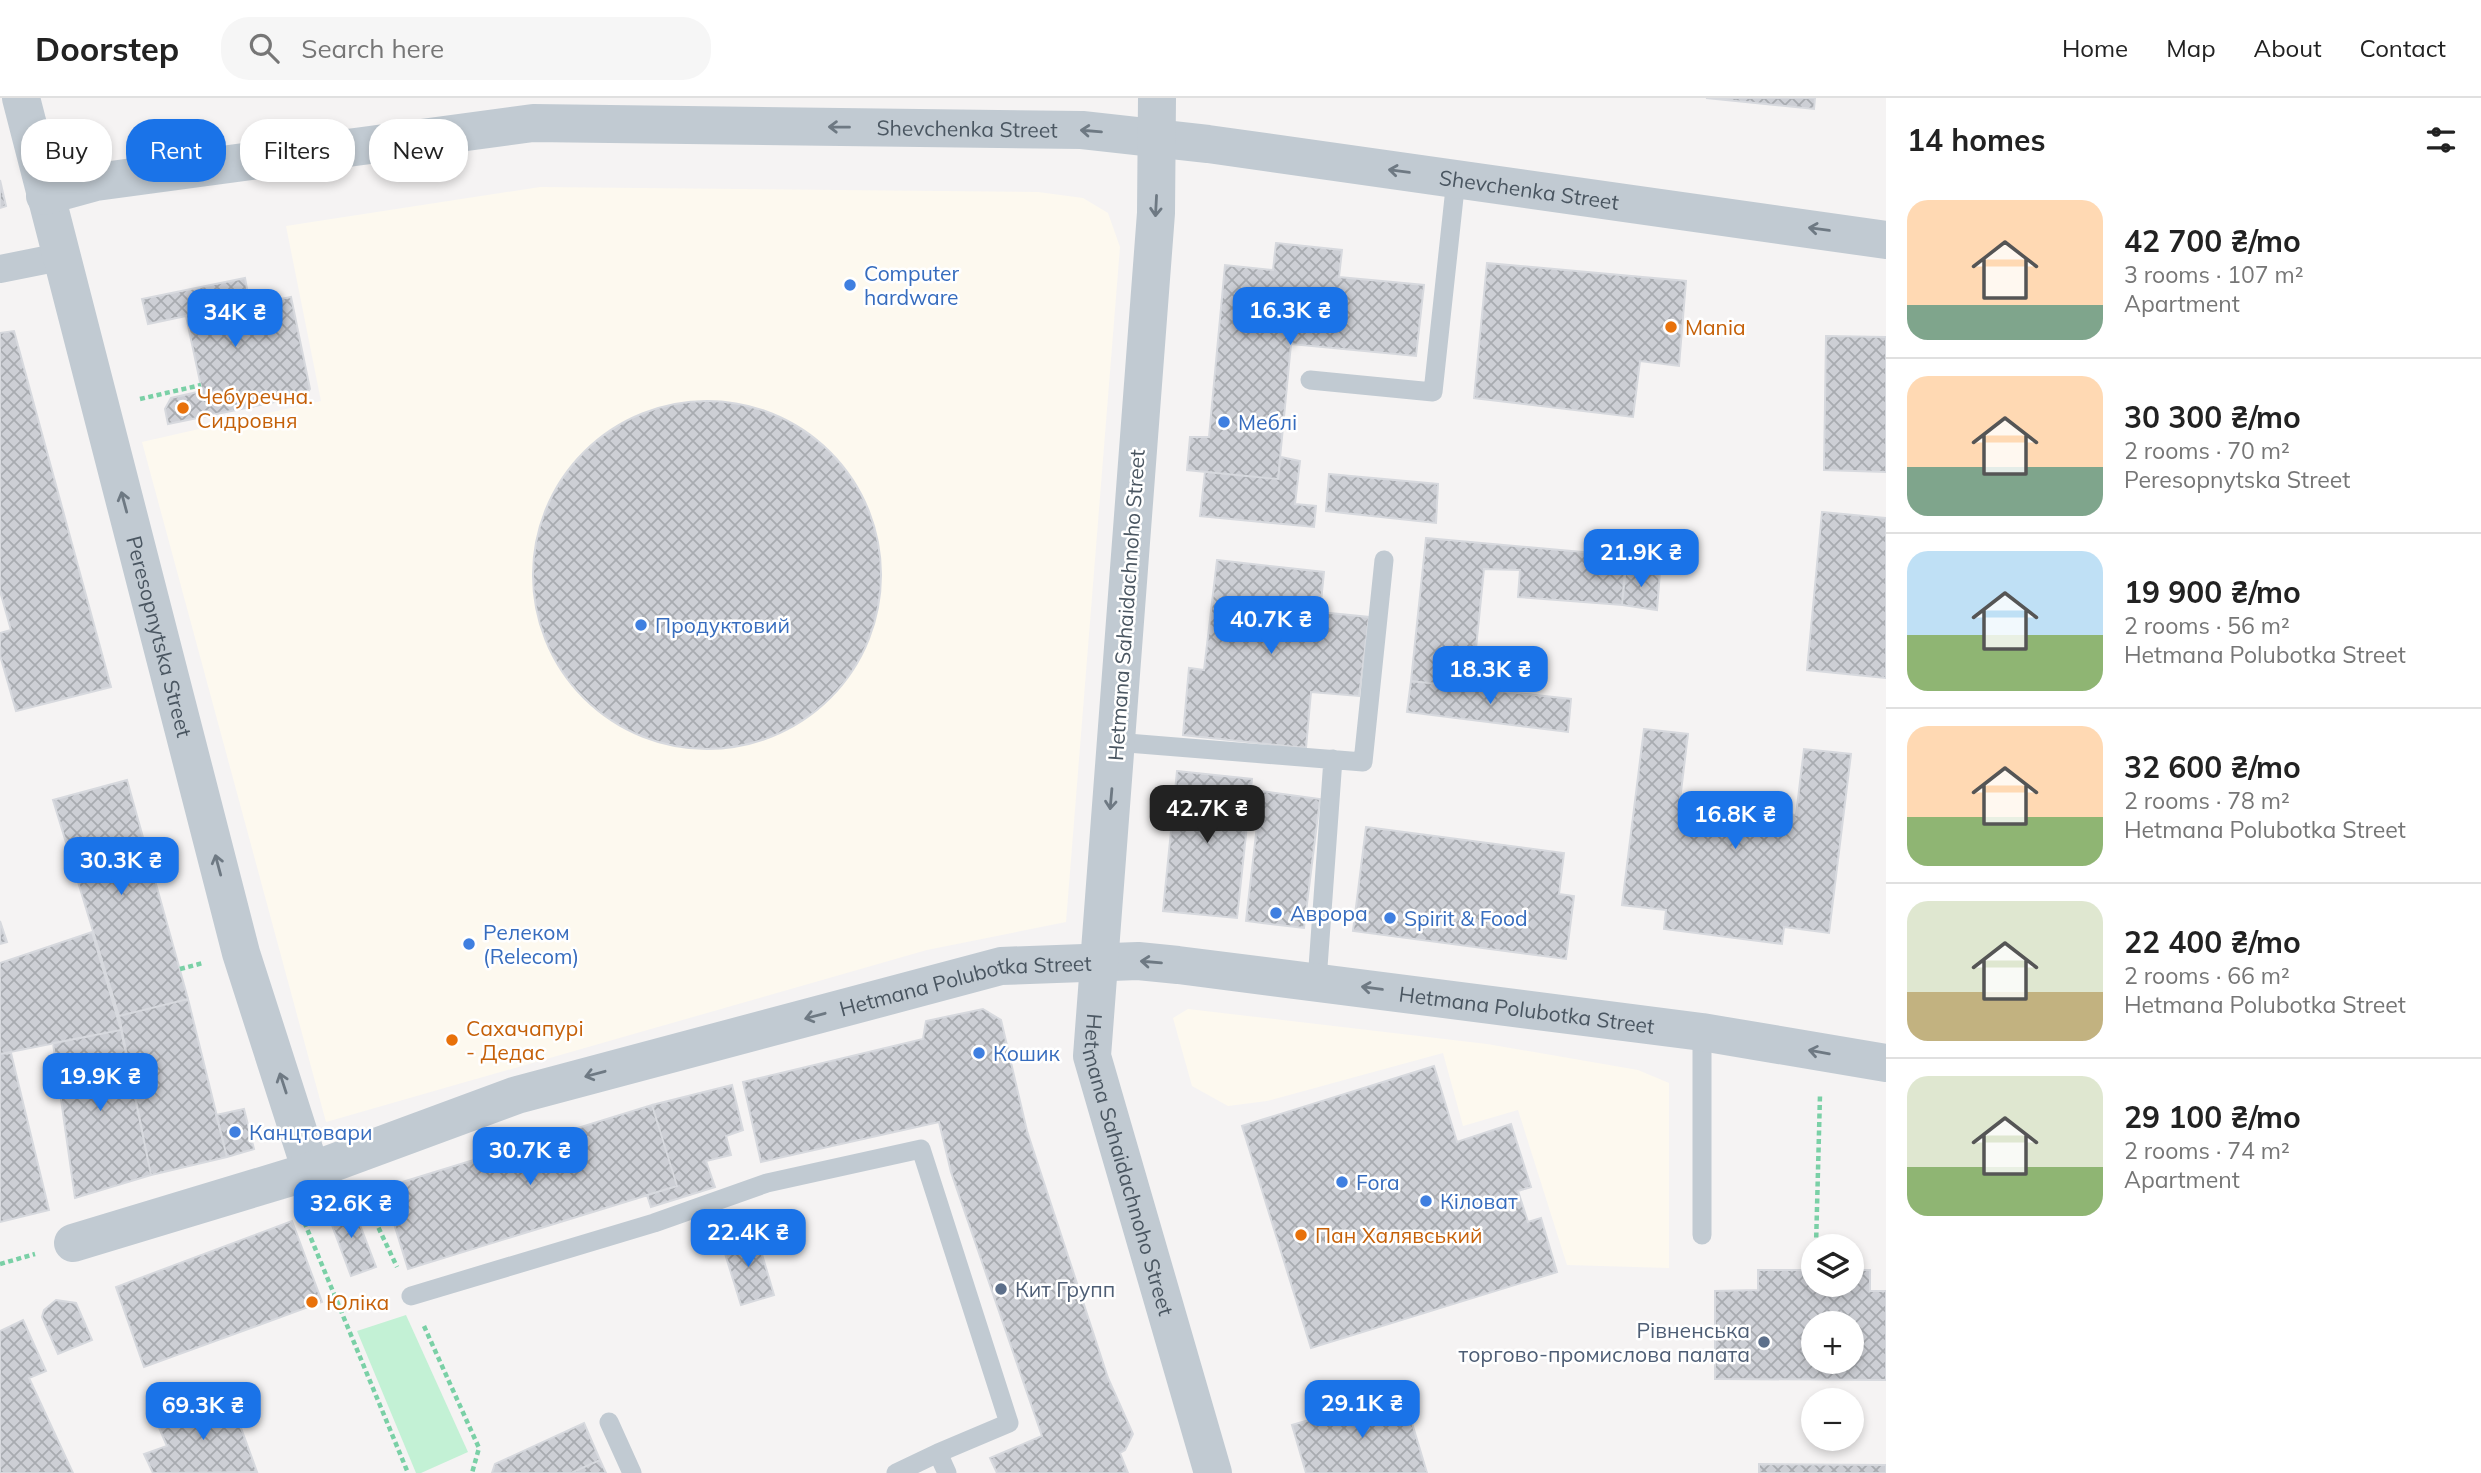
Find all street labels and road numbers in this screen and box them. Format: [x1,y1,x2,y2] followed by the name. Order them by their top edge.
[876,114,1058,143] street label: Shevchenka Street
[1438,164,1621,215] street label: Shevchenka Street
[1102,449,1150,761] street label: Hetmana Sahaidachnoho Street
[121,533,198,740] street label: Peresopnytska Street
[836,950,1092,1022] street label: Hetmana Polubotka Street
[1397,980,1656,1039] street label: Hetmana Polubotka Street
[1077,1013,1180,1319] street label: Hetmana Sahaidachnoho Street

